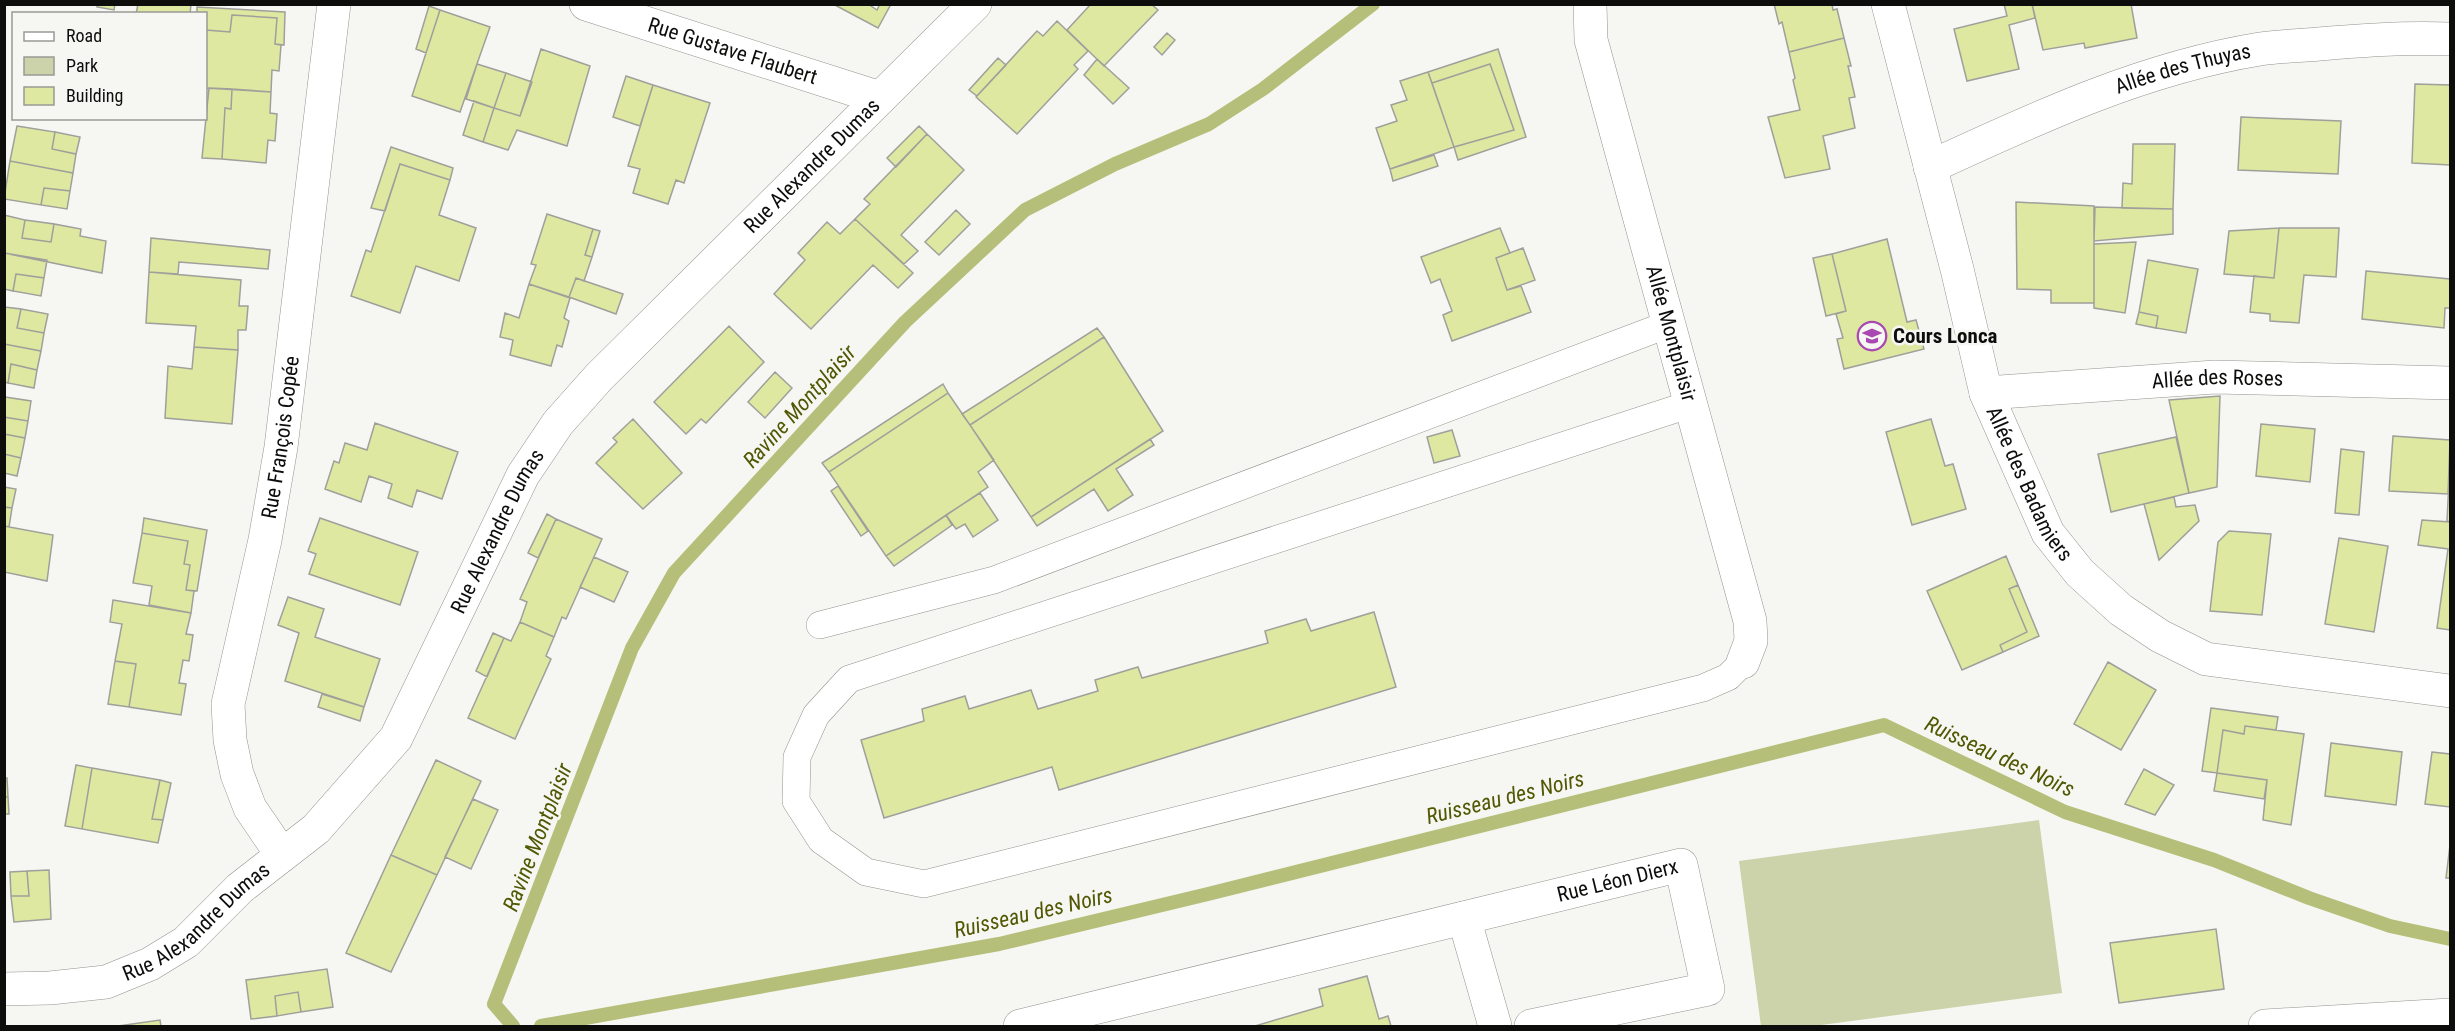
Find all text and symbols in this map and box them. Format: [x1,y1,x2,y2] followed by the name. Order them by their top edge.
[12,12,207,120] legend
[645,13,820,89] street label: Rue Gustave Flaubert
[66,25,102,46] text: Road
[2112,39,2253,99] street label: Allée des Thuyas
[66,55,98,76] text: Park
[66,85,123,106] text: Building
[739,94,885,238] street label: Rue Alexandre Dumas
[1641,263,1701,404] street label: Allée Montplaisir
[1856,320,1888,352] school or university icon: Cours Lonca
[1893,324,1998,348] place label: Cours Lonca
[738,340,861,473] water label: Ravine Montplaisir
[257,355,304,521] street label: Rue François Copée
[2151,365,2284,393] street label: Allée des Roses
[1982,403,2078,566] street label: Allée des Badamiers
[446,444,549,617] street label: Rue Alexandre Dumas
[1921,711,2078,802] water label: Ruisseau des Noirs
[498,759,577,914] water label: Ravine Montplaisir
[1424,766,1587,829] water label: Ruisseau des Noirs
[1555,854,1680,907] street label: Rue Léon Dierx
[119,858,274,986] street label: Rue Alexandre Dumas
[951,882,1115,943] water label: Ruisseau des Noirs

